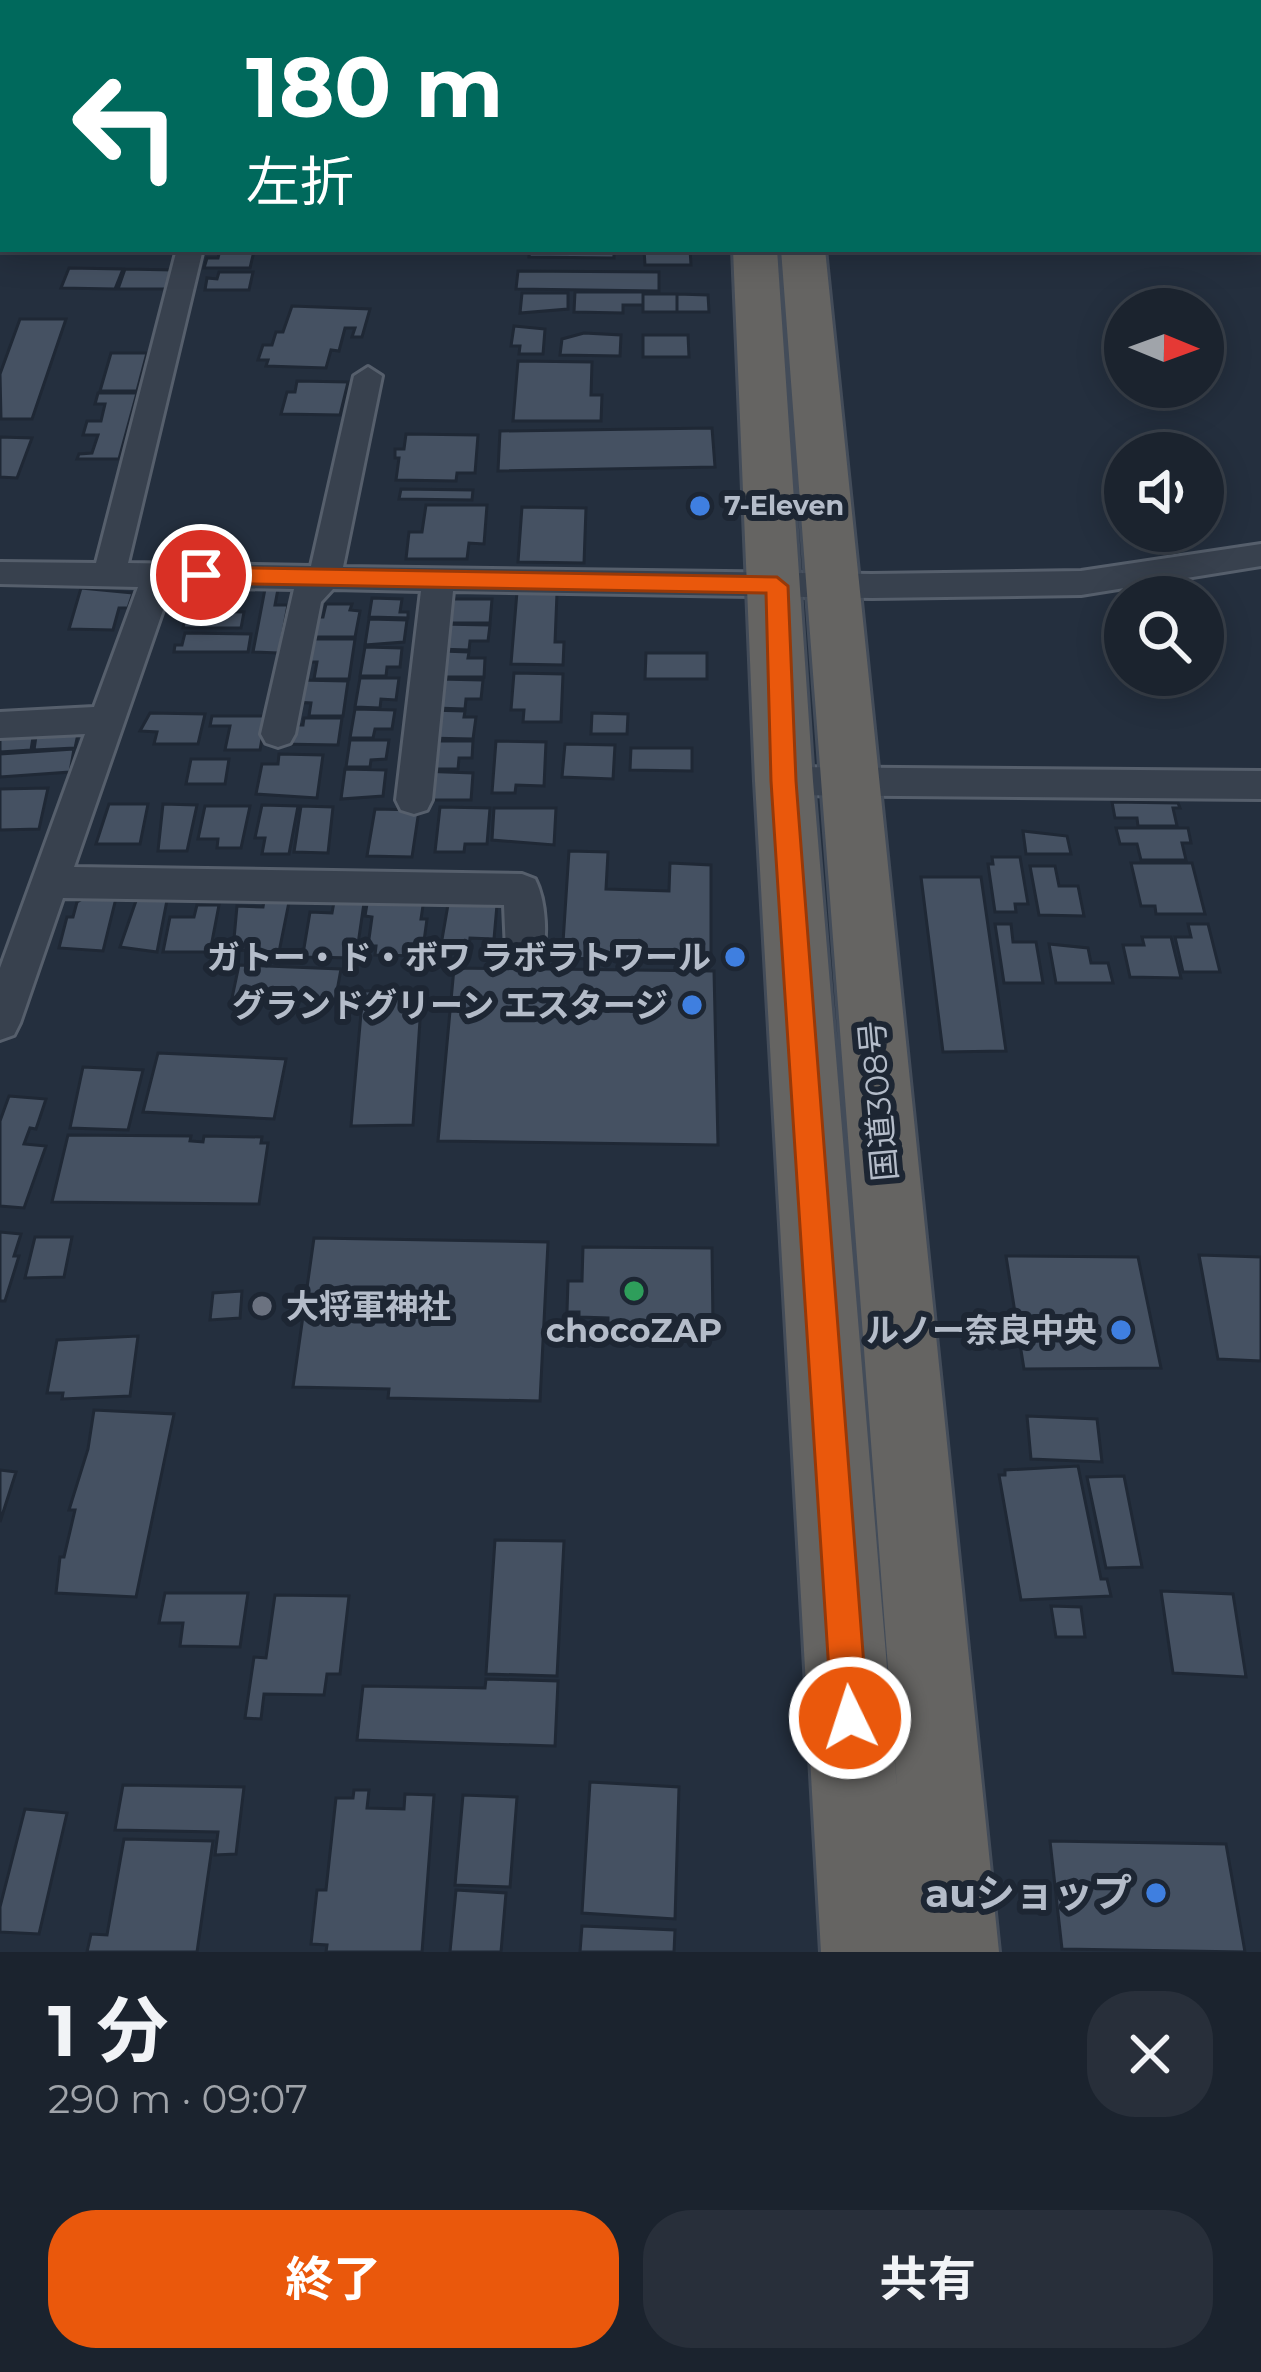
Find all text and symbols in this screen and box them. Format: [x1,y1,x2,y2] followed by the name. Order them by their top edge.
[246,36,503,138] text: 180 m
[48,48,204,204] icon: left
[246,149,354,215] text: 左折
[1104,288,1224,408] north arrow
[1104,288,1224,696] map controls
[1104,432,1224,552] button: sound
[724,489,844,522] place label: 7-Eleven
[687,493,713,519] marker: 7-Eleven
[150,524,252,626] pin
[168,542,234,608] icon: arrive
[1104,576,1224,696] button: search
[207,937,711,977] place label: ガトー・ド・ボワ ラボラトワール
[722,944,748,970] marker: ガトー・ド・ボワ ラボラトワール
[232,985,668,1025] place label: グランドグリーン エスタージ
[679,992,705,1018] marker: グランドグリーン エスタージ
[851,1019,905,1183] street label: 国道308号
[621,1278,647,1304] marker: chocoZAP
[286,1286,451,1326] place label: 大将軍神社
[249,1293,275,1319] marker: 大将軍神社
[546,1310,722,1350] place label: chocoZAP
[866,1310,1097,1350] place label: ルノー奈良中央
[1108,1317,1134,1343] marker: ルノー奈良中央
[787,1655,913,1781] position arrow
[925,1869,1132,1917] place label: auショップ
[1143,1880,1169,1906] marker: auショップ
[48,1986,169,2074] text: 1 分
[1087,1991,1213,2117] button: close
[48,2075,308,2123] text: 290 m · 09:07
[48,2210,619,2348] button: 終了
[643,2210,1213,2348] button: 共有

